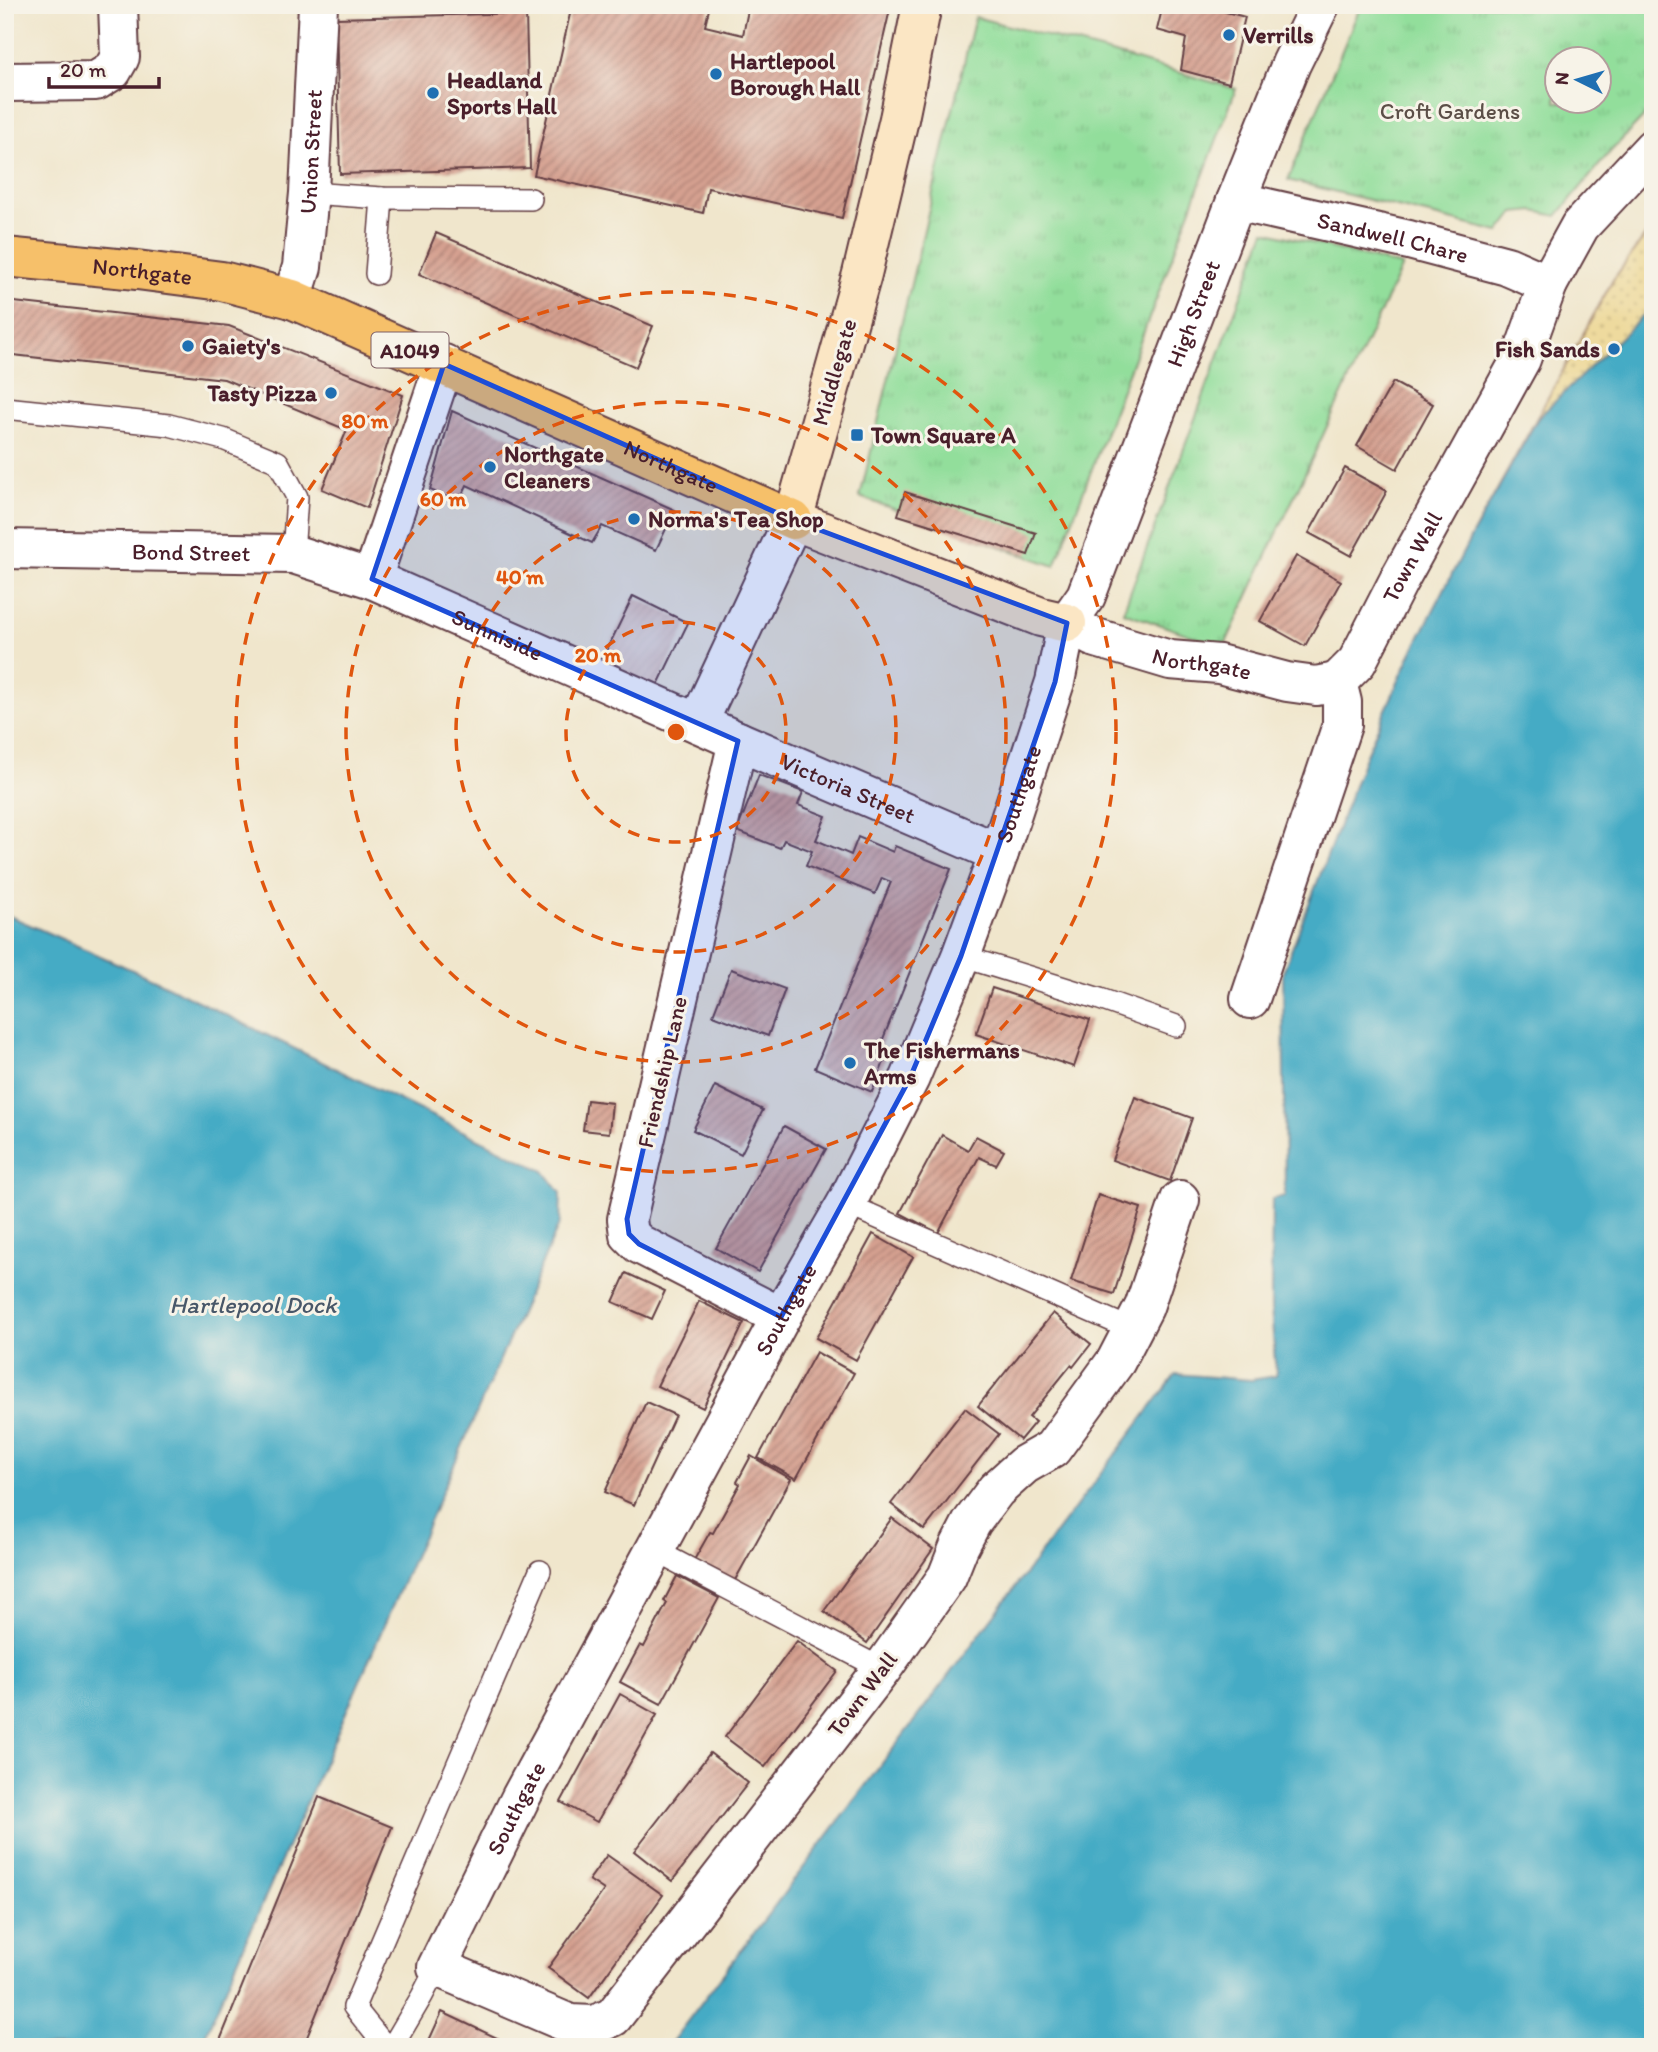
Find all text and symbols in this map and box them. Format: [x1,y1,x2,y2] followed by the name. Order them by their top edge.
[1243,21,1314,49] place label: Verrills
[1221,27,1237,43] marker: Verrills
[49,46,159,90] scale bar
[1542,46,1612,116] north arrow
[730,47,861,101] place label: Hartlepool Borough Hall
[60,57,107,82] text: 20 m
[447,66,557,120] place label: Headland Sports Hall
[708,66,724,82] marker: Hartlepool Borough Hall
[1550,71,1574,86] text: N
[425,85,441,101] marker: Headland Sports Hall
[293,89,328,215] street label: Union Street
[1380,97,1520,125] park label: Croft Gardens
[1315,206,1471,269] street label: Sandwell Chare
[91,252,194,291] street label: Northgate
[1160,256,1226,371] street label: High Street
[805,315,863,429] street label: Middlegate
[202,332,281,360] place label: Gaiety's
[372,332,448,368] road number: A1049
[1495,335,1600,363] place label: Fish Sands
[180,338,196,354] marker: Gaiety's
[1606,341,1622,357] marker: Fish Sands
[206,379,318,407] place label: Tasty Pizza
[323,385,339,401] marker: Tasty Pizza
[342,408,389,433] text: 80 m
[870,421,1016,449] place label: Town Square A
[849,427,865,443] marker: Town Square A
[620,433,723,499] street label: Northgate
[504,440,604,494] place label: Northgate Cleaners
[482,459,498,475] marker: Northgate Cleaners
[420,486,467,511] text: 60 m
[648,505,824,533] place label: Norma's Tea Shop
[1376,506,1448,607] street label: Town Wall
[626,511,642,527] marker: Norma's Tea Shop
[132,537,251,567] street label: Bond Street
[496,564,544,589] text: 40 m
[448,602,547,667] street label: Sunniside
[1149,641,1255,686] street label: Northgate
[575,642,622,667] text: 20 m
[664,720,688,744] centre of rings
[989,742,1047,846] street label: Southgate
[777,747,920,830] street label: Victoria Street
[631,993,693,1151] street label: Friendship Lane
[863,1036,1020,1090] place label: The Fishermans Arms
[842,1055,858,1071] marker: The Fishermans Arms
[749,1259,823,1360] street label: Southgate
[170,1290,338,1319] water label: Hartlepool Dock
[821,1645,903,1742] street label: Town Wall
[481,1757,552,1860] street label: Southgate

